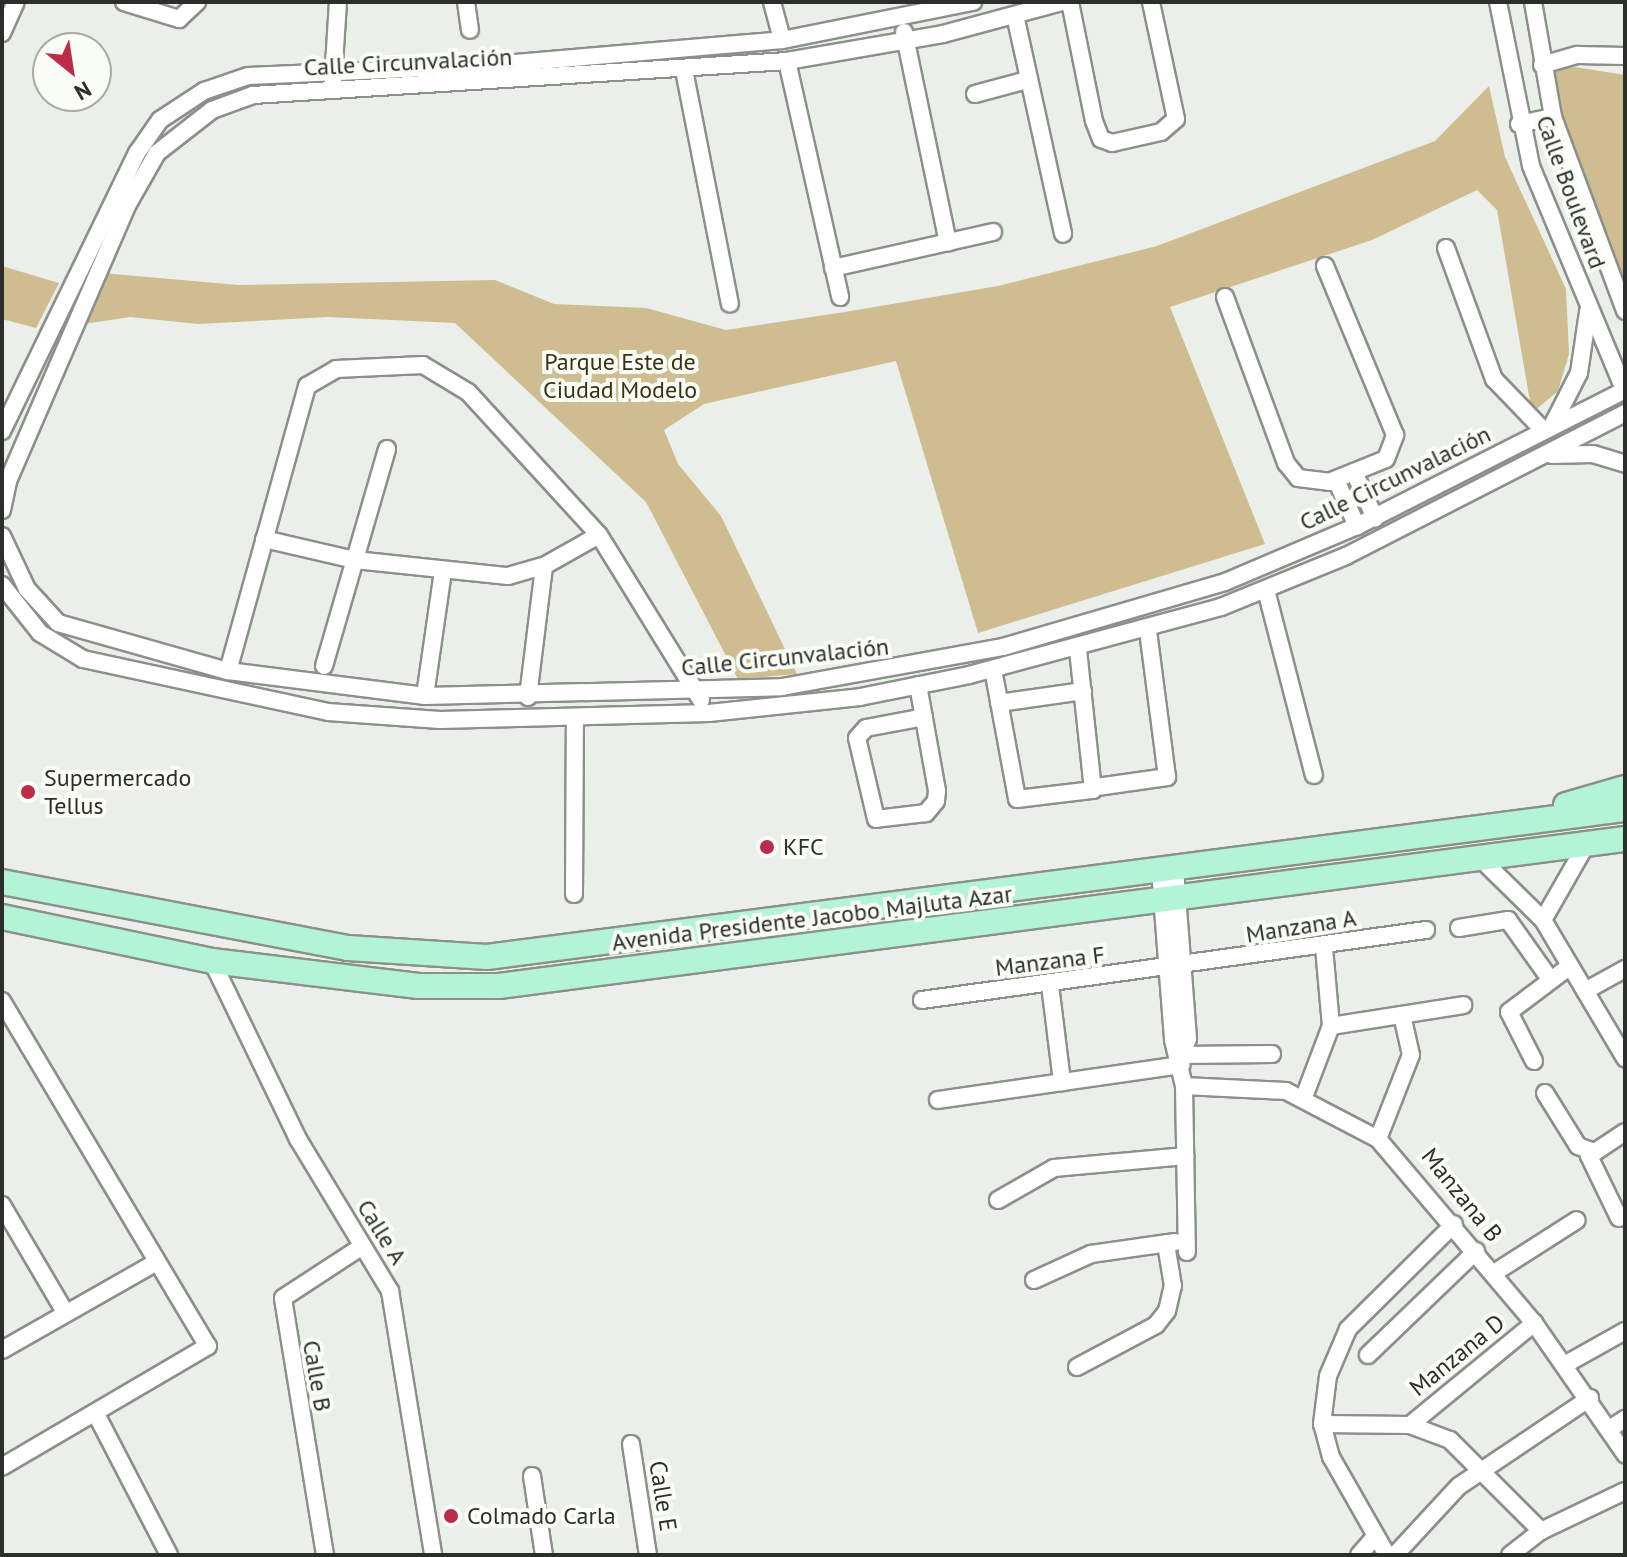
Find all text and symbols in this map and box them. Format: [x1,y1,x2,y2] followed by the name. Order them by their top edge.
[32,32,112,112] north arrow
[303,42,513,82] street label: Calle Circunvalación
[70,75,96,107] text: N
[1530,112,1612,272] street label: Calle Boulevard
[543,348,697,404] park label: Parque Este de Ciudad Modelo
[1295,419,1495,537] street label: Calle Circunvalación
[680,632,890,682] street label: Calle Circunvalación
[44,764,191,820] place label: Supermercado Tellus
[19,783,37,801] marker: Supermercado Tellus
[783,833,824,861] place label: KFC
[758,838,776,856] marker: KFC
[610,879,1014,957] street label: Avenida Presidente Jacobo Majluta Azar
[1243,903,1359,949] street label: Manzana A
[993,940,1107,982] street label: Manzana F
[1416,1142,1508,1248] street label: Manzana B
[351,1194,413,1270] street label: Calle A
[1404,1308,1510,1402] street label: Manzana D
[297,1338,337,1414] street label: Calle B
[643,1459,683,1533] street label: Calle E
[467,1502,616,1530] place label: Colmado Carla
[442,1507,460,1525] marker: Colmado Carla

